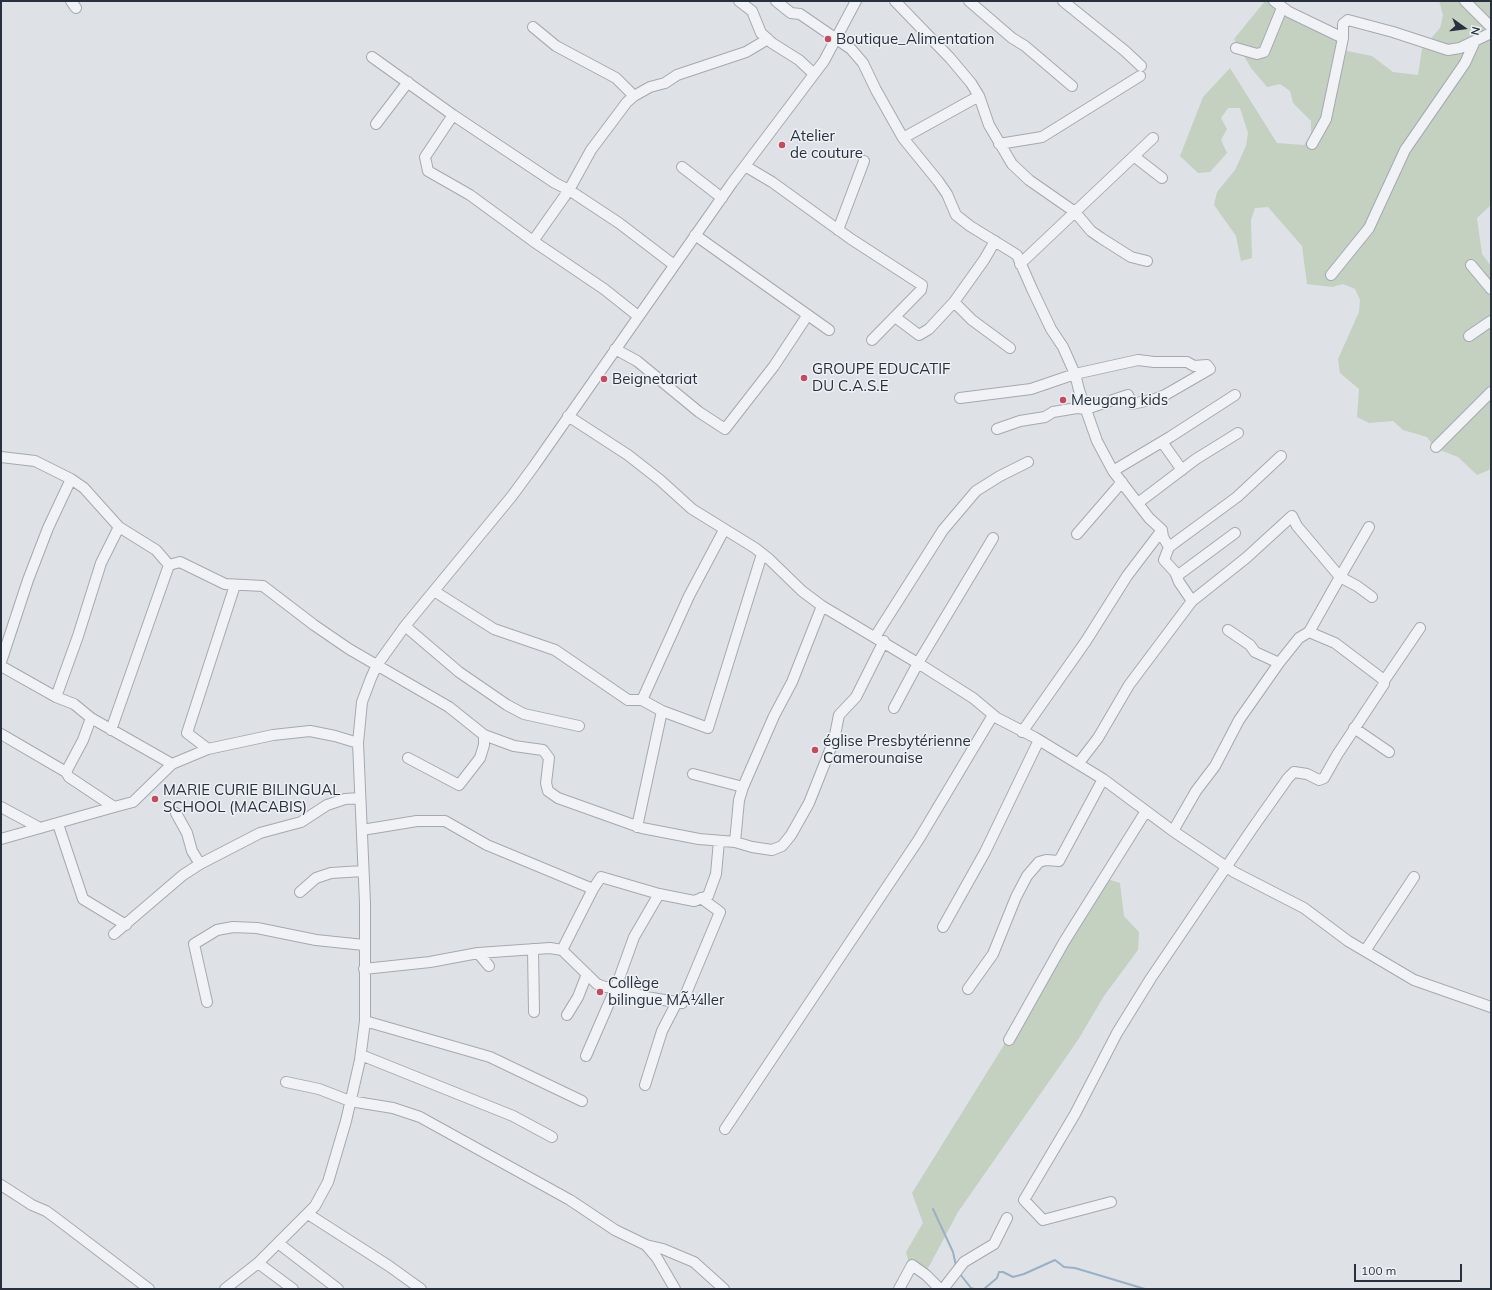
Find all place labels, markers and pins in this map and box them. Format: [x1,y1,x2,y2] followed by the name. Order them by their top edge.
[836,30,995,48] place label: Boutique_Alimentation
[823,34,833,44] marker: Boutique_Alimentation
[790,127,863,162] place label: Atelier de couture
[777,140,787,150] marker: Atelier de couture
[812,360,951,395] place label: GROUPE EDUCATIF DU C.A.S.E
[612,370,697,388] place label: Beignetariat
[799,373,809,383] marker: GROUPE EDUCATIF DU C.A.S.E
[599,374,609,384] marker: Beignetariat
[1071,391,1168,409] place label: Meugang kids
[1058,395,1068,405] marker: Meugang kids
[823,732,971,767] place label: église Presbytérienne Camerounaise
[810,745,820,755] marker: église Presbytérienne Camerounaise
[163,781,340,816] place label: MARIE CURIE BILINGUAL SCHOOL (MACABIS)
[150,794,160,804] marker: MARIE CURIE BILINGUAL SCHOOL (MACABIS)
[608,974,724,1009] place label: Collège bilingue MÃ¼ller
[595,987,605,997] marker: Collège bilingue MÃ¼ller

